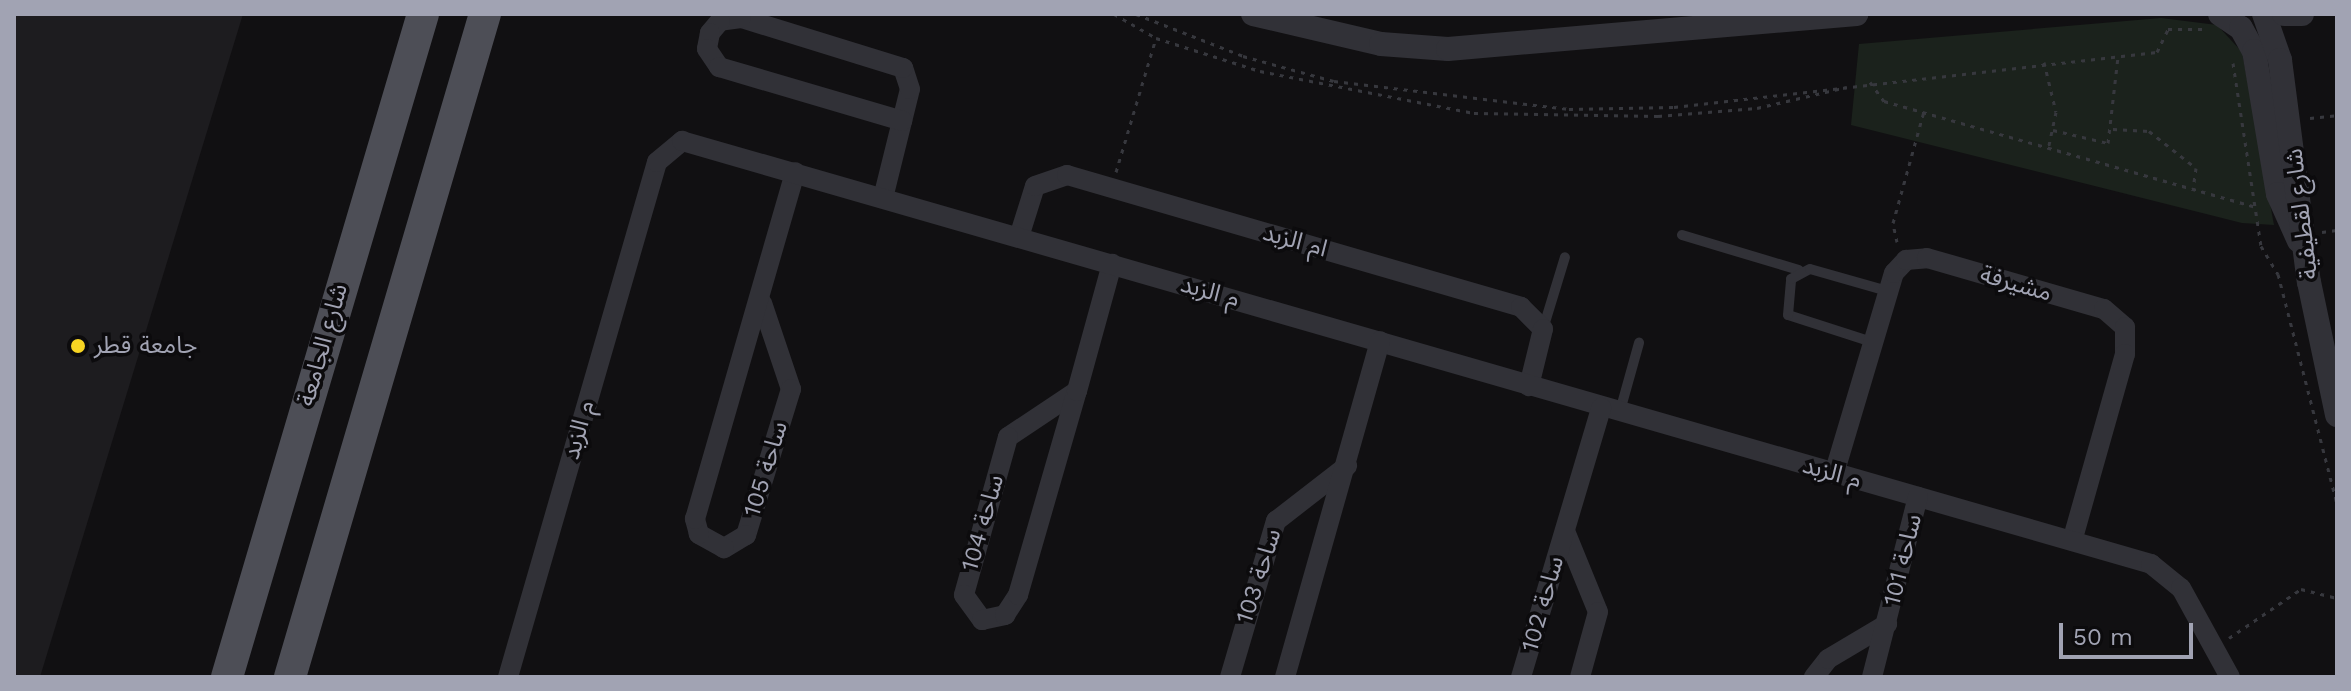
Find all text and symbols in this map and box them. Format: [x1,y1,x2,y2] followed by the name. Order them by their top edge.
[2280,147,2324,281] street label: شارع لقطيفية
[1260,218,1330,264] street label: ام الزبد
[1977,260,2055,308] street label: مشيرفة
[1177,270,1243,314] street label: م الزبد
[292,280,354,410] street label: شارع الجامعة
[94,332,197,360] place label: جامعة قطر
[69,337,87,355] marker: جامعة قطر
[557,397,601,463] street label: م الزبد
[738,418,794,520] street label: ساحة 105
[1799,451,1865,495] street label: م الزبد
[956,472,1010,574] street label: ساحة 104
[1878,511,1928,609] street label: ساحة 101
[1230,525,1288,627] street label: ساحة 103
[1516,553,1570,655] street label: ساحة 102
[2063,607,2197,657] scale bar
[2073,623,2133,651] text: 50 m

